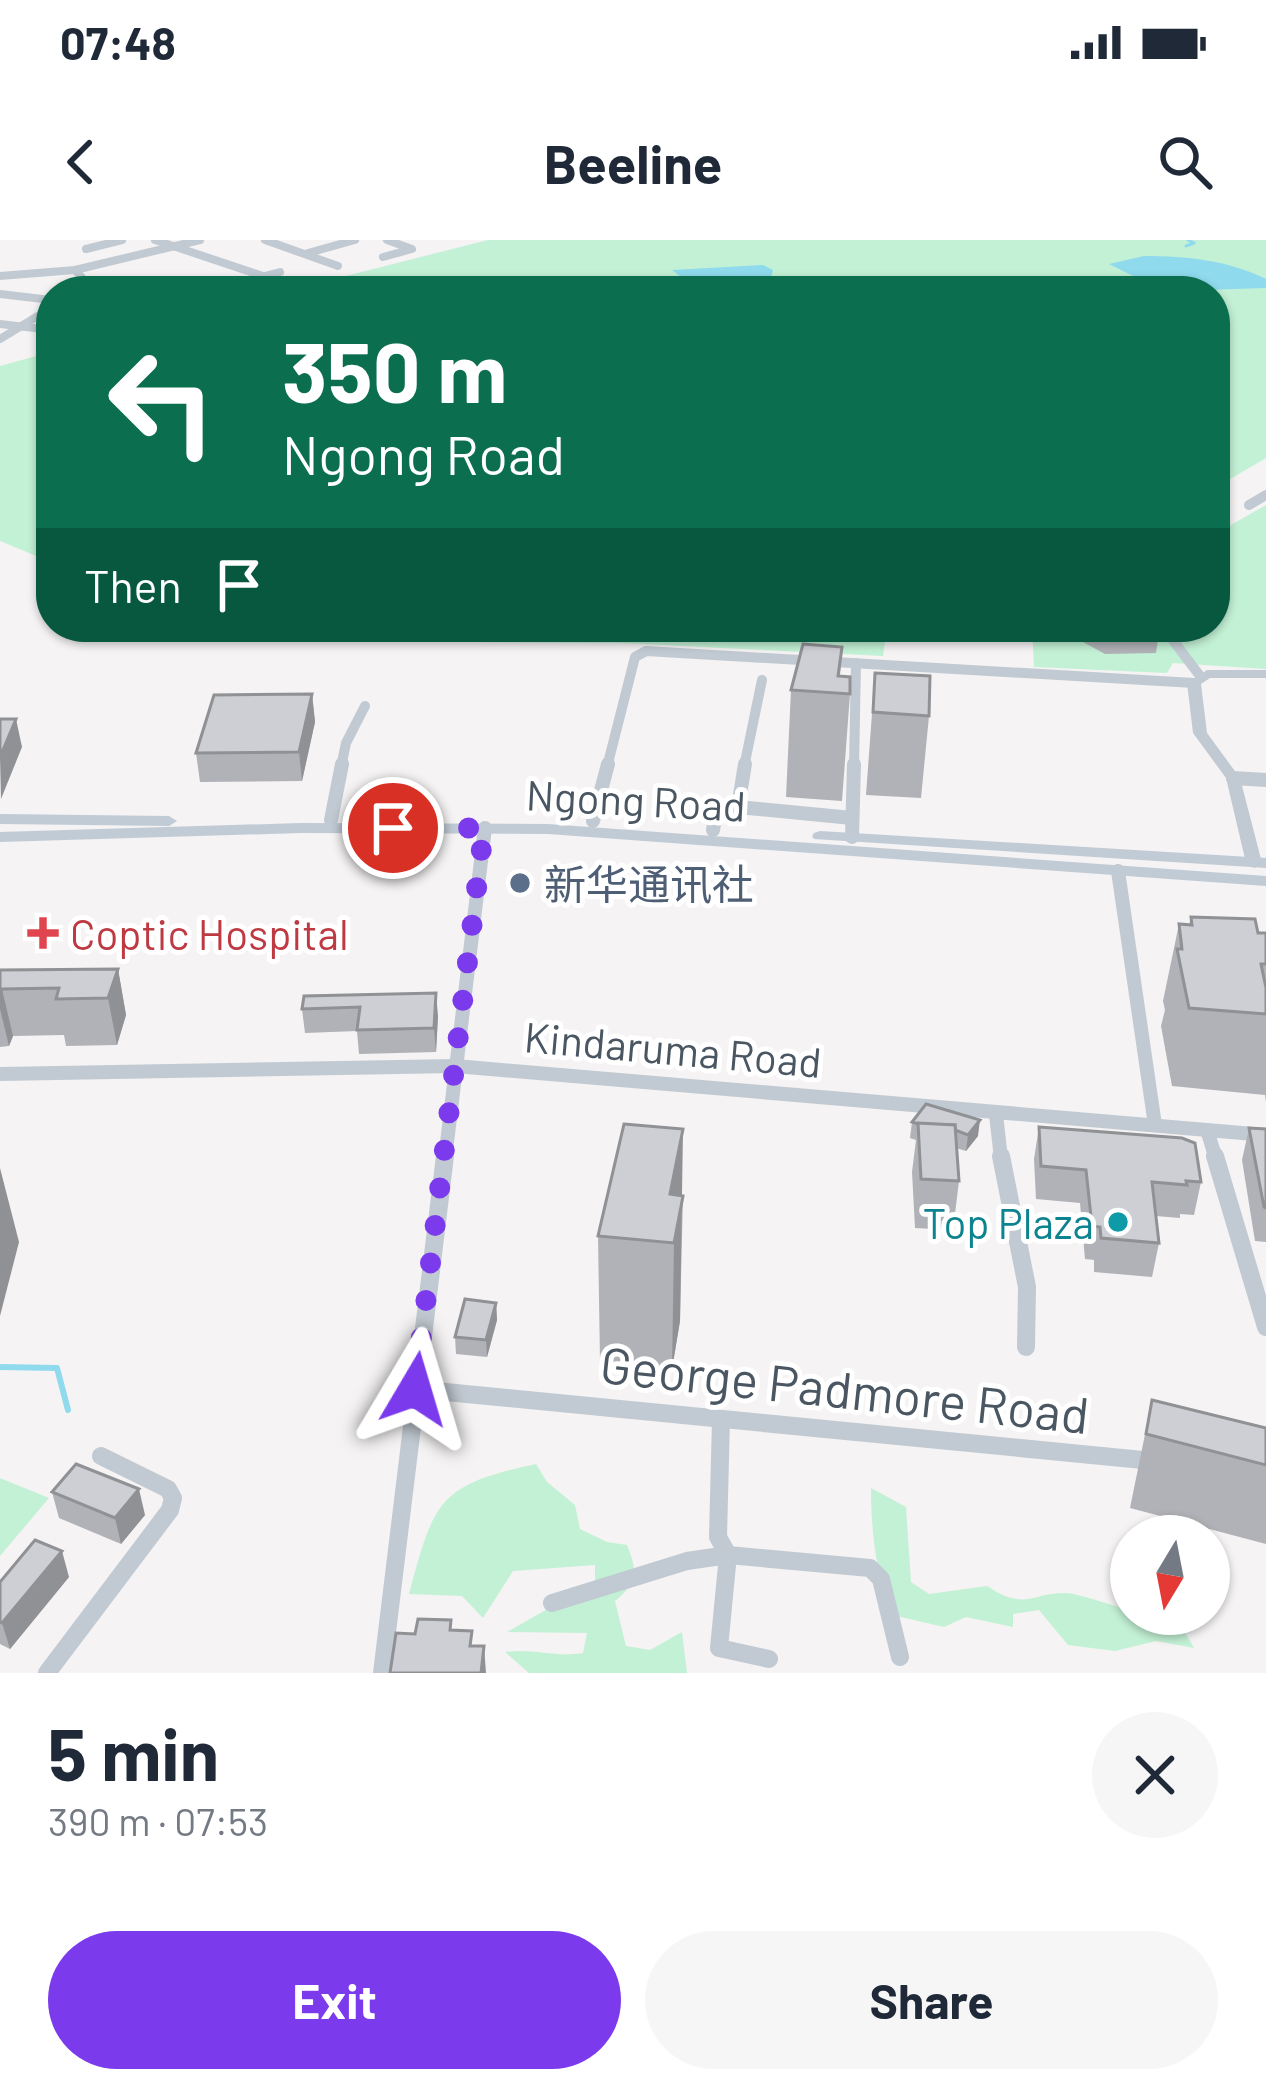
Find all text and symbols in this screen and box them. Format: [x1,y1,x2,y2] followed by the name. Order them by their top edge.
[60,15,176,69] text: 07:48
[48,129,114,195] icon: back
[1152,129,1218,195] icon: search
[544,130,722,195] text: Beeline
[282,319,507,420] text: 350 m
[84,324,240,480] icon: left
[282,421,565,486] text: Ngong Road
[206,552,272,618] icon: arrive
[84,558,182,612] text: Then
[525,768,747,831] street label: Ngong Road
[342,777,444,879] pin
[360,795,426,861] icon: arrive
[544,858,754,908] place label: 新华通讯社
[507,870,533,896] marker: 新华通讯社
[70,908,349,959] place label: Coptic Hospital
[27,917,59,949] marker: Coptic Hospital
[522,1010,824,1086] street label: Kindaruma Road
[922,1197,1094,1248] place label: Top Plaza
[1105,1209,1131,1235] marker: Top Plaza
[352,1326,478,1452] position arrow
[598,1332,1092,1444] street label: George Padmore Road
[1110,1515,1230,1635] north arrow
[1110,1515,1230,1635] map controls
[48,1709,219,1795] text: 5 min
[1092,1712,1218,1838] button: close
[48,1797,268,1844] text: 390 m · 07:53
[48,1931,621,2069] button: Exit
[645,1931,1218,2069] button: Share

